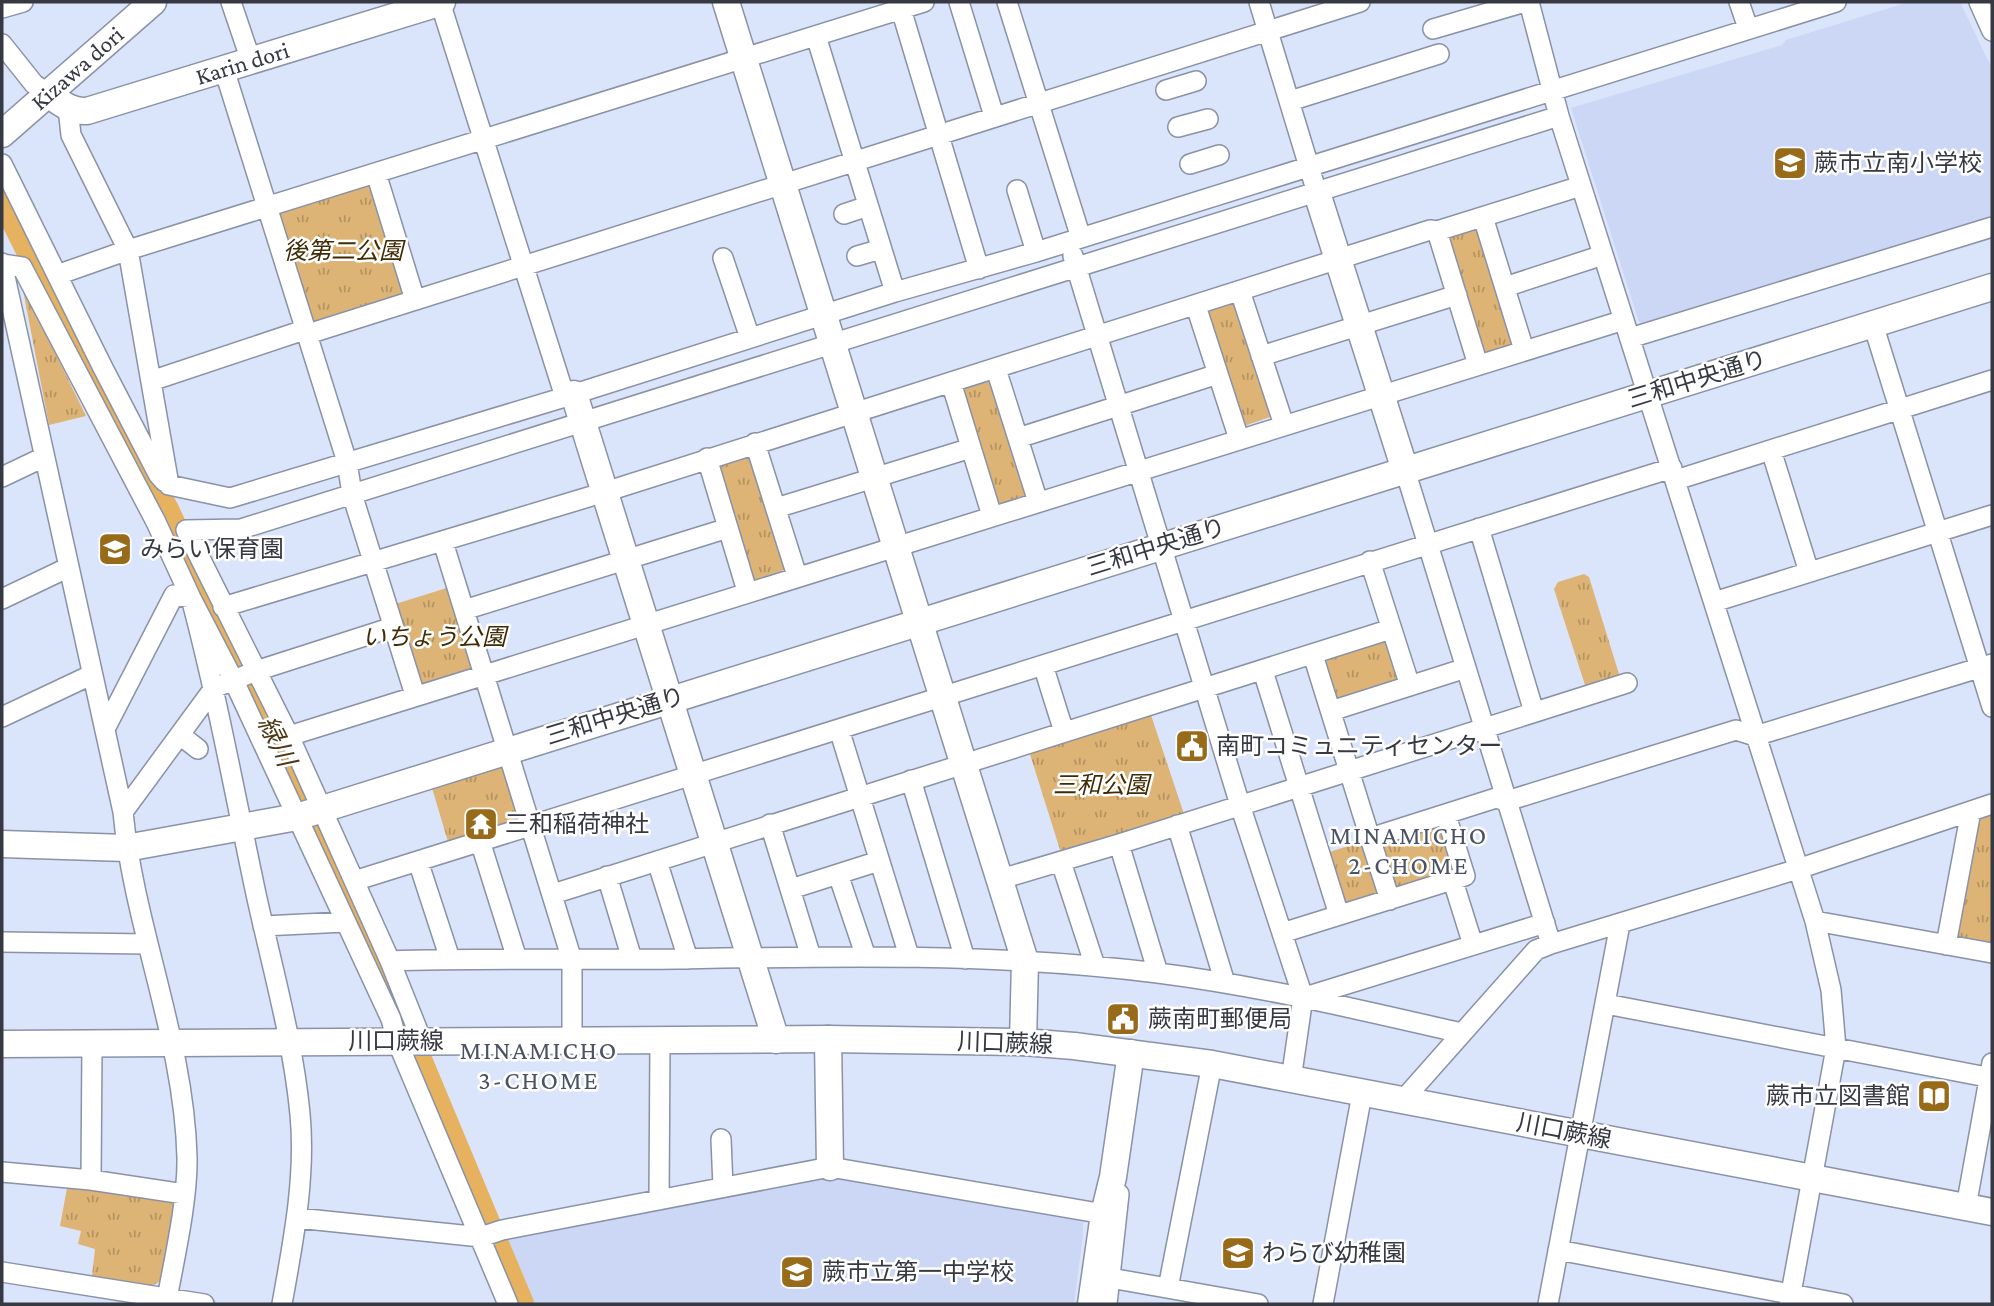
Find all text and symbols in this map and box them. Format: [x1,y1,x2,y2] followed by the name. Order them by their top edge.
[25,20,129,115] street label: Kizawa dori
[192,36,292,90] street label: Karin dori
[1771,144,1809,182] school or university icon: 蕨市立南小学校
[1814,149,1982,176] place label: 蕨市立南小学校
[283,237,406,264] park label: 後第二公園
[1624,345,1770,412] street label: 三和中央通り
[1083,513,1229,580] street label: 三和中央通り
[96,530,134,568] school or university icon: みらい保育園
[140,535,284,562] place label: みらい保育園
[362,623,509,650] park label: いちょう公園
[542,682,688,749] street label: 三和中央通り
[252,711,302,774] water label: 緑川
[1173,727,1211,765] public building icon: 南町コミュニティセンター
[1216,732,1503,759] place label: 南町コミュニティセンター
[1053,771,1152,798] park label: 三和公園
[462,805,500,843] temple icon: 三和稲荷神社
[505,810,649,837] place label: 三和稲荷神社
[1330,821,1488,880] district label: MINAMICHO 2-CHOME
[1104,1000,1142,1038] public building icon: 蕨南町郵便局
[1148,1005,1292,1032] place label: 蕨南町郵便局
[348,1027,444,1054] street label: 川口蕨線
[957,1027,1053,1058] street label: 川口蕨線
[460,1036,618,1095] district label: MINAMICHO 3-CHOME
[1915,1077,1953,1115] library icon: 蕨市立図書館
[1766,1082,1910,1109] place label: 蕨市立図書館
[1514,1108,1614,1153] street label: 川口蕨線
[1219,1234,1257,1272] school or university icon: わらび幼稚園
[1262,1239,1406,1266] place label: わらび幼稚園
[778,1253,816,1291] school or university icon: 蕨市立第一中学校
[822,1258,1014,1285] place label: 蕨市立第一中学校

